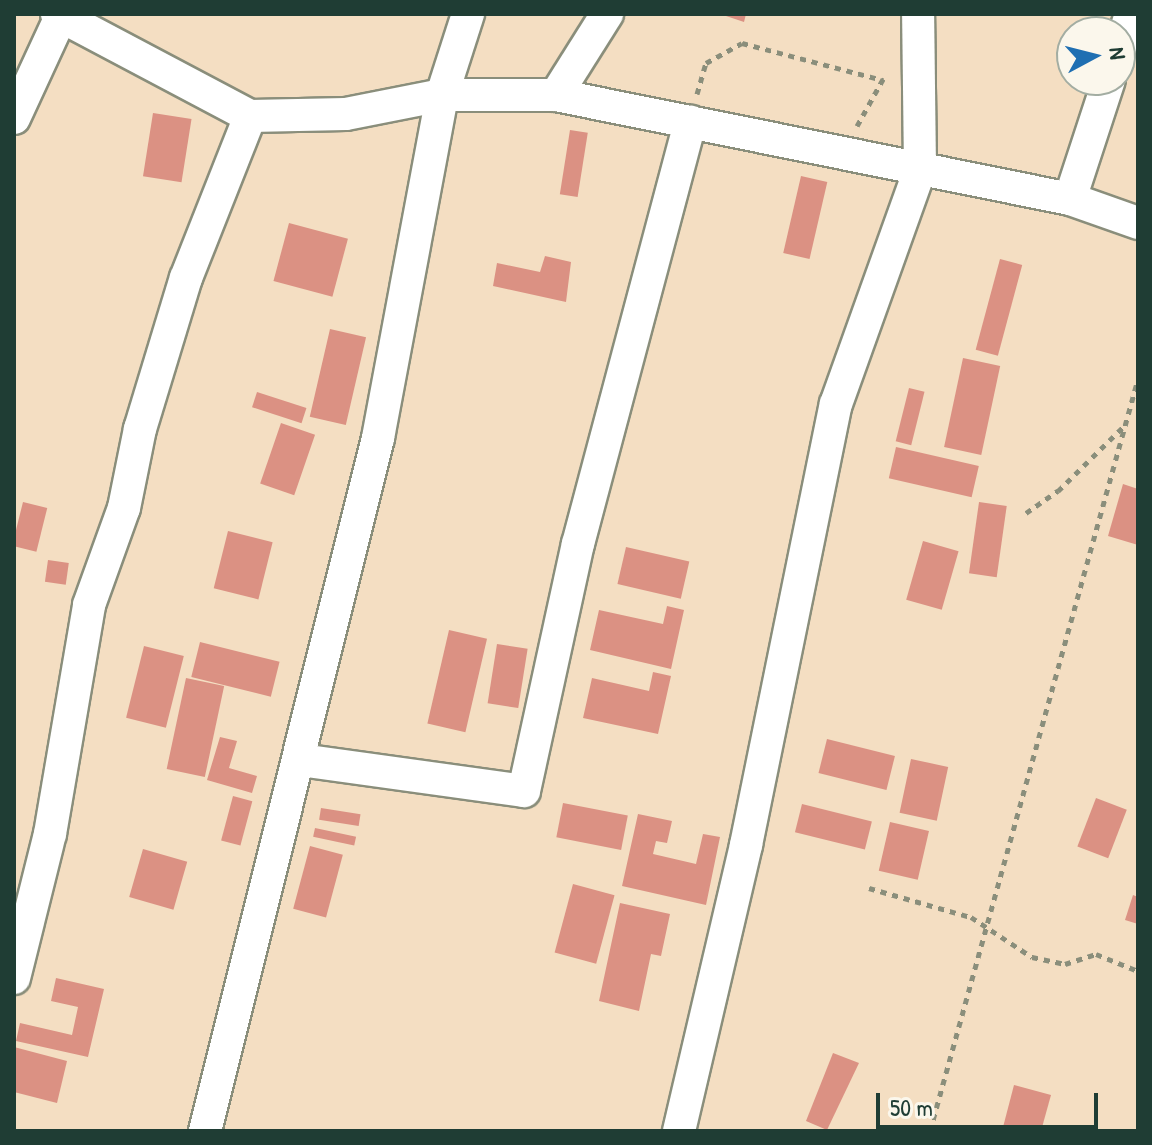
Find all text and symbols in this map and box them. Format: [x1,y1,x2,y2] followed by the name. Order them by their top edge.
[1056,16,1136,96] north arrow
[1102,46,1133,61] text: N
[880,1077,1102,1127] scale bar
[890,1091,933,1123] text: 50 m

